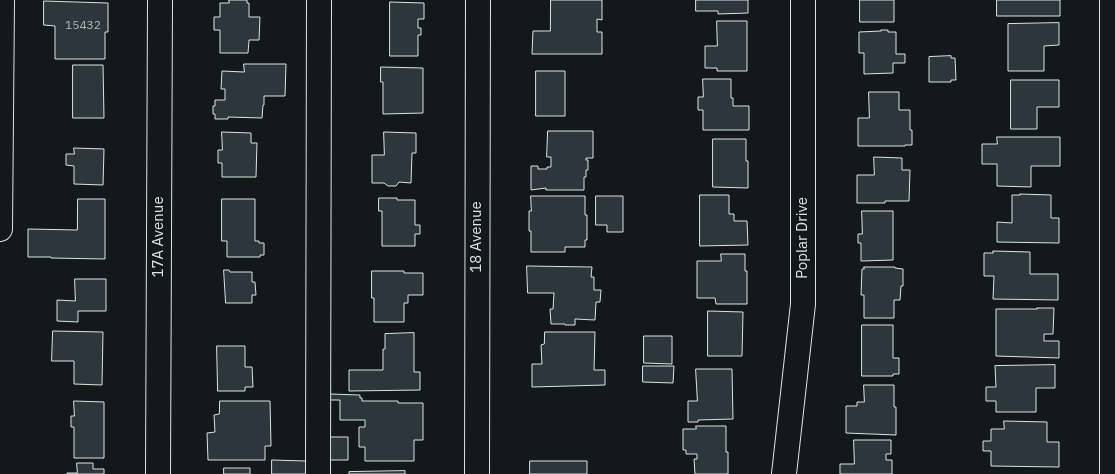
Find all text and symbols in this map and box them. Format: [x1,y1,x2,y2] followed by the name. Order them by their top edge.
[65,19,101,33] house number: 15432
[150,196,168,278] street label: 17A Avenue
[794,197,812,279] street label: Poplar Drive
[468,201,486,273] street label: 18 Avenue

